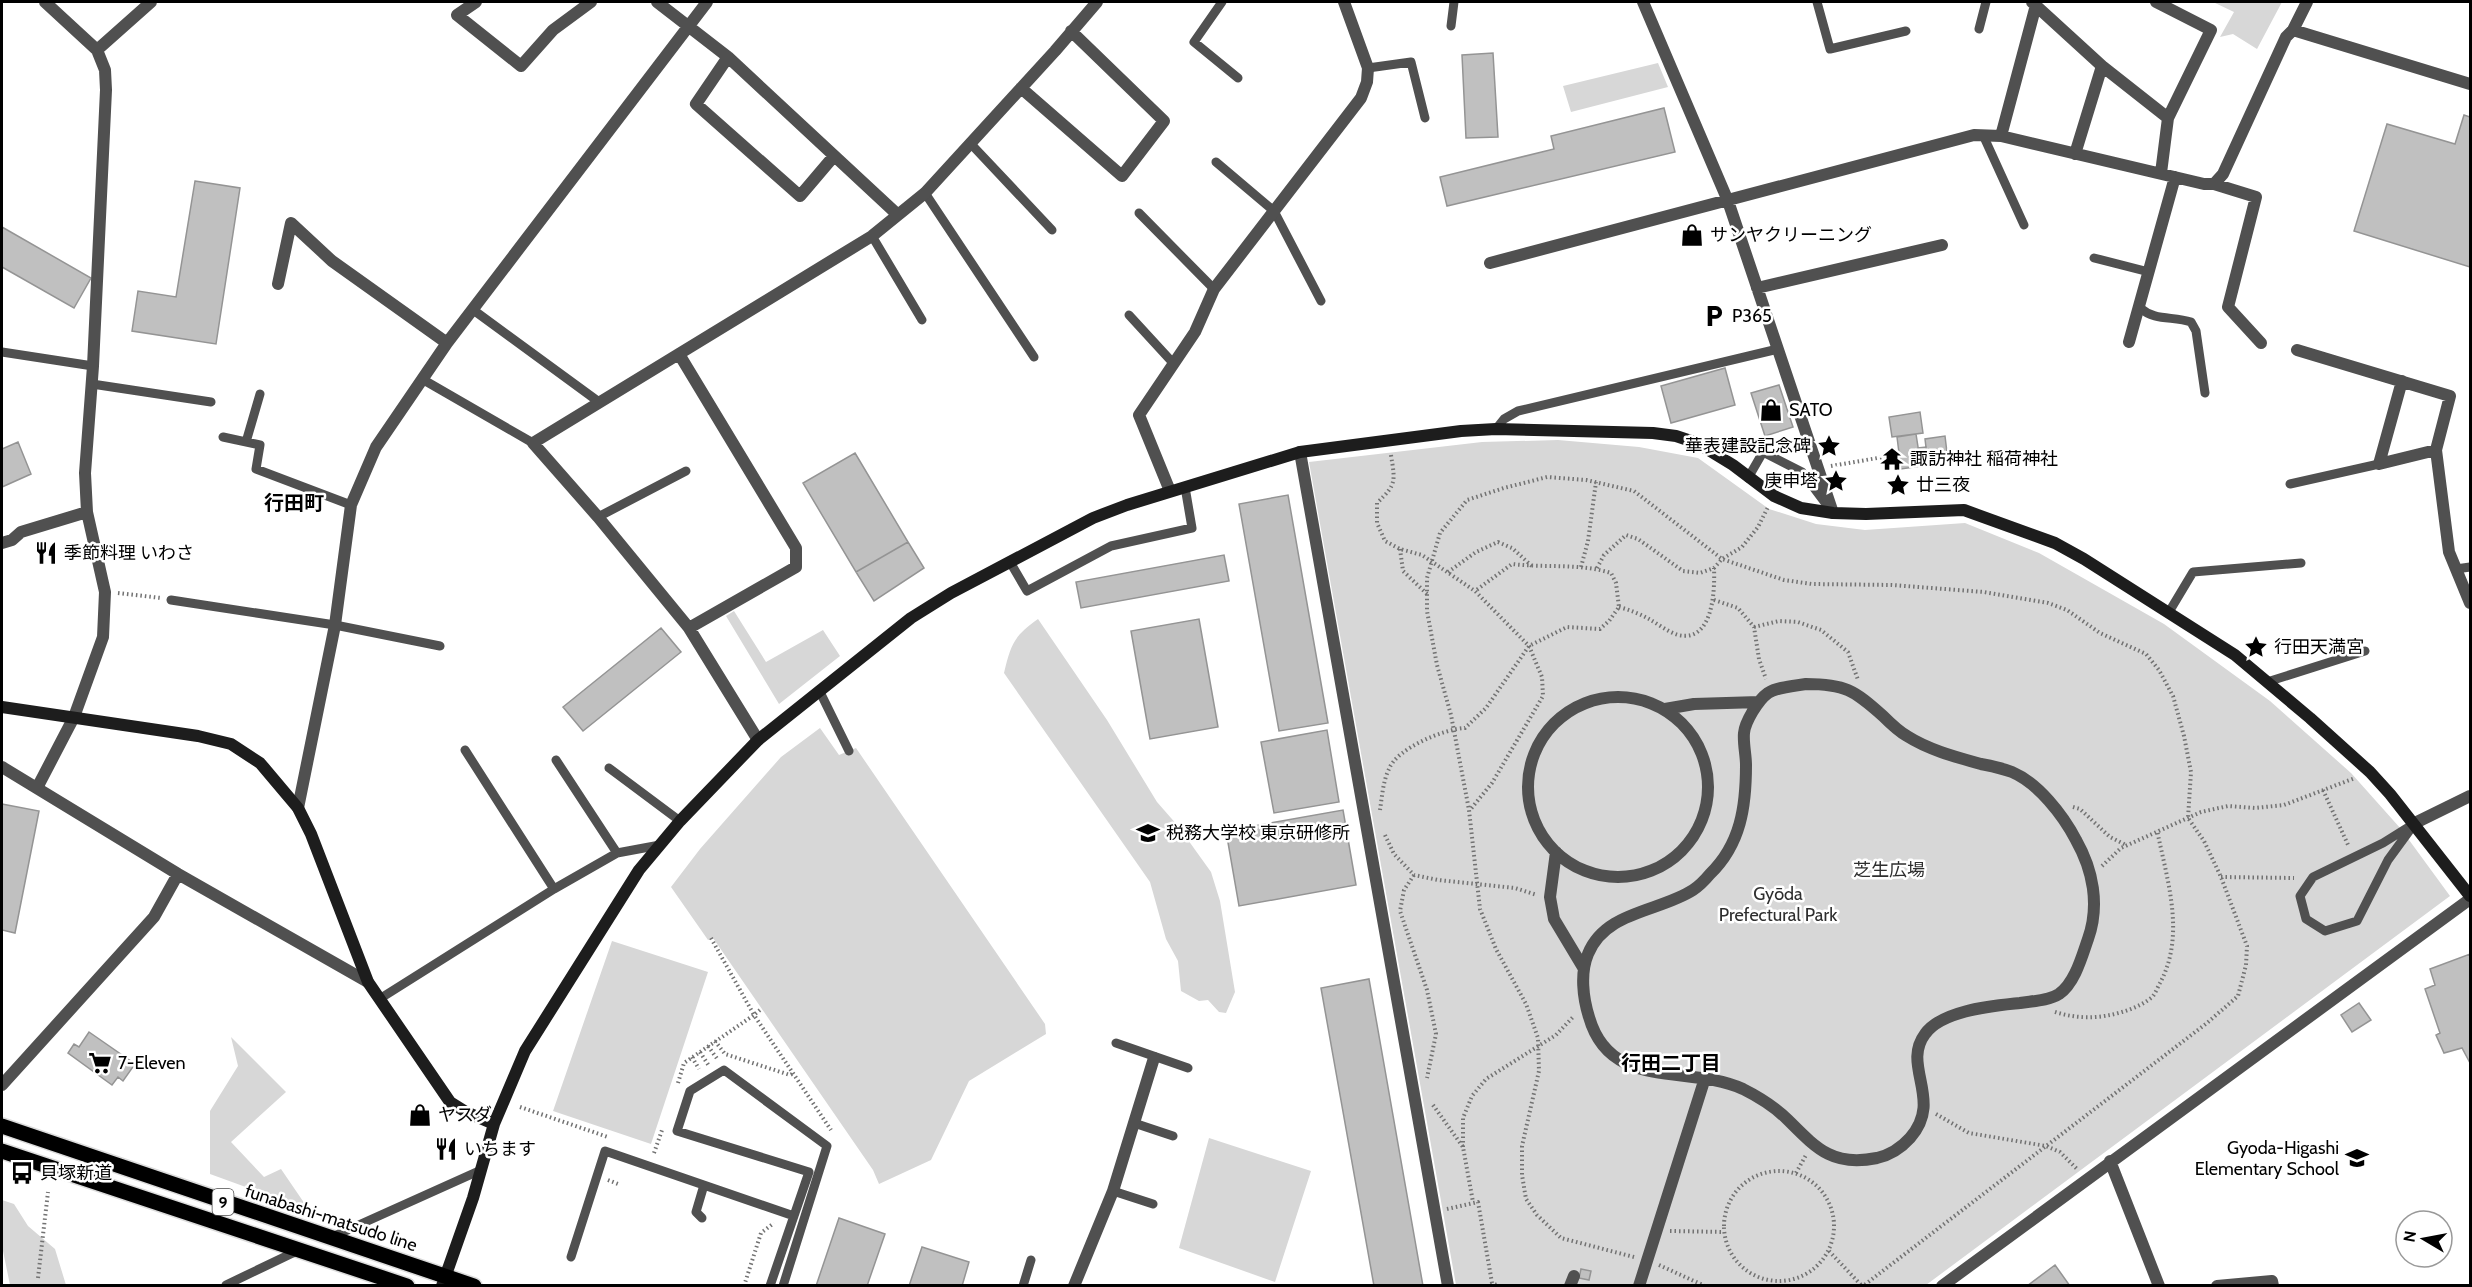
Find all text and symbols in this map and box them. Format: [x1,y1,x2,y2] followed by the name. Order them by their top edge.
[1679,222,1705,248] shop icon: サンヤクリーニング
[1710,224,1872,246] place label: サンヤクリーニング
[1701,303,1727,329] parking icon: P365
[1732,305,1772,327] place label: P365
[1758,397,1784,423] shop icon: SATO
[1789,399,1833,421] place label: SATO
[1816,433,1842,459] place icon: 華表建設記念碑
[1685,435,1811,457] place label: 華表建設記念碑
[1879,446,1905,472] temple icon: 諏訪神社 稲荷神社
[1910,448,2058,470] place label: 諏訪神社 稲荷神社
[1823,468,1849,494] place icon: 庚申塔
[1764,470,1818,492] place label: 庚申塔
[1885,472,1911,498] place icon: 廿三夜
[1916,474,1970,496] place label: 廿三夜
[264,491,324,515] district label: 行田町
[33,540,59,566] restaurant icon: 季節料理 いわさ
[64,542,194,564] place label: 季節料理 いわさ
[2243,634,2269,660] place icon: 行田天満宮
[2274,636,2364,658] place label: 行田天満宮
[1135,820,1161,846] school or university icon: 税務大学校 東京研修所
[1166,822,1350,844] place label: 税務大学校 東京研修所
[1853,859,1925,881] park label: 芝生広場
[1719,883,1838,926] park label: Gyōda Prefectural Park
[87,1050,113,1076] supermarket icon: 7-Eleven
[1621,1051,1721,1075] district label: 行田二丁目
[118,1052,186,1074] place label: 7-Eleven
[407,1102,433,1128] shop icon: ヤスダ
[438,1104,492,1126] place label: ヤスダ
[433,1136,459,1162] restaurant icon: いちます
[2195,1137,2340,1180] place label: Gyoda-Higashi Elementary School
[464,1138,536,1160] place label: いちます
[2344,1145,2370,1171] school or university icon: Gyoda-Higashi Elementary School
[9,1160,35,1186] bus stop icon: 貝塚新道
[40,1162,112,1184] place label: 貝塚新道
[242,1180,420,1256] street label: funabashi-matsudo line
[212,1189,234,1215] road number: 9
[2394,1209,2454,1269] north arrow
[2399,1229,2420,1244] text: N

